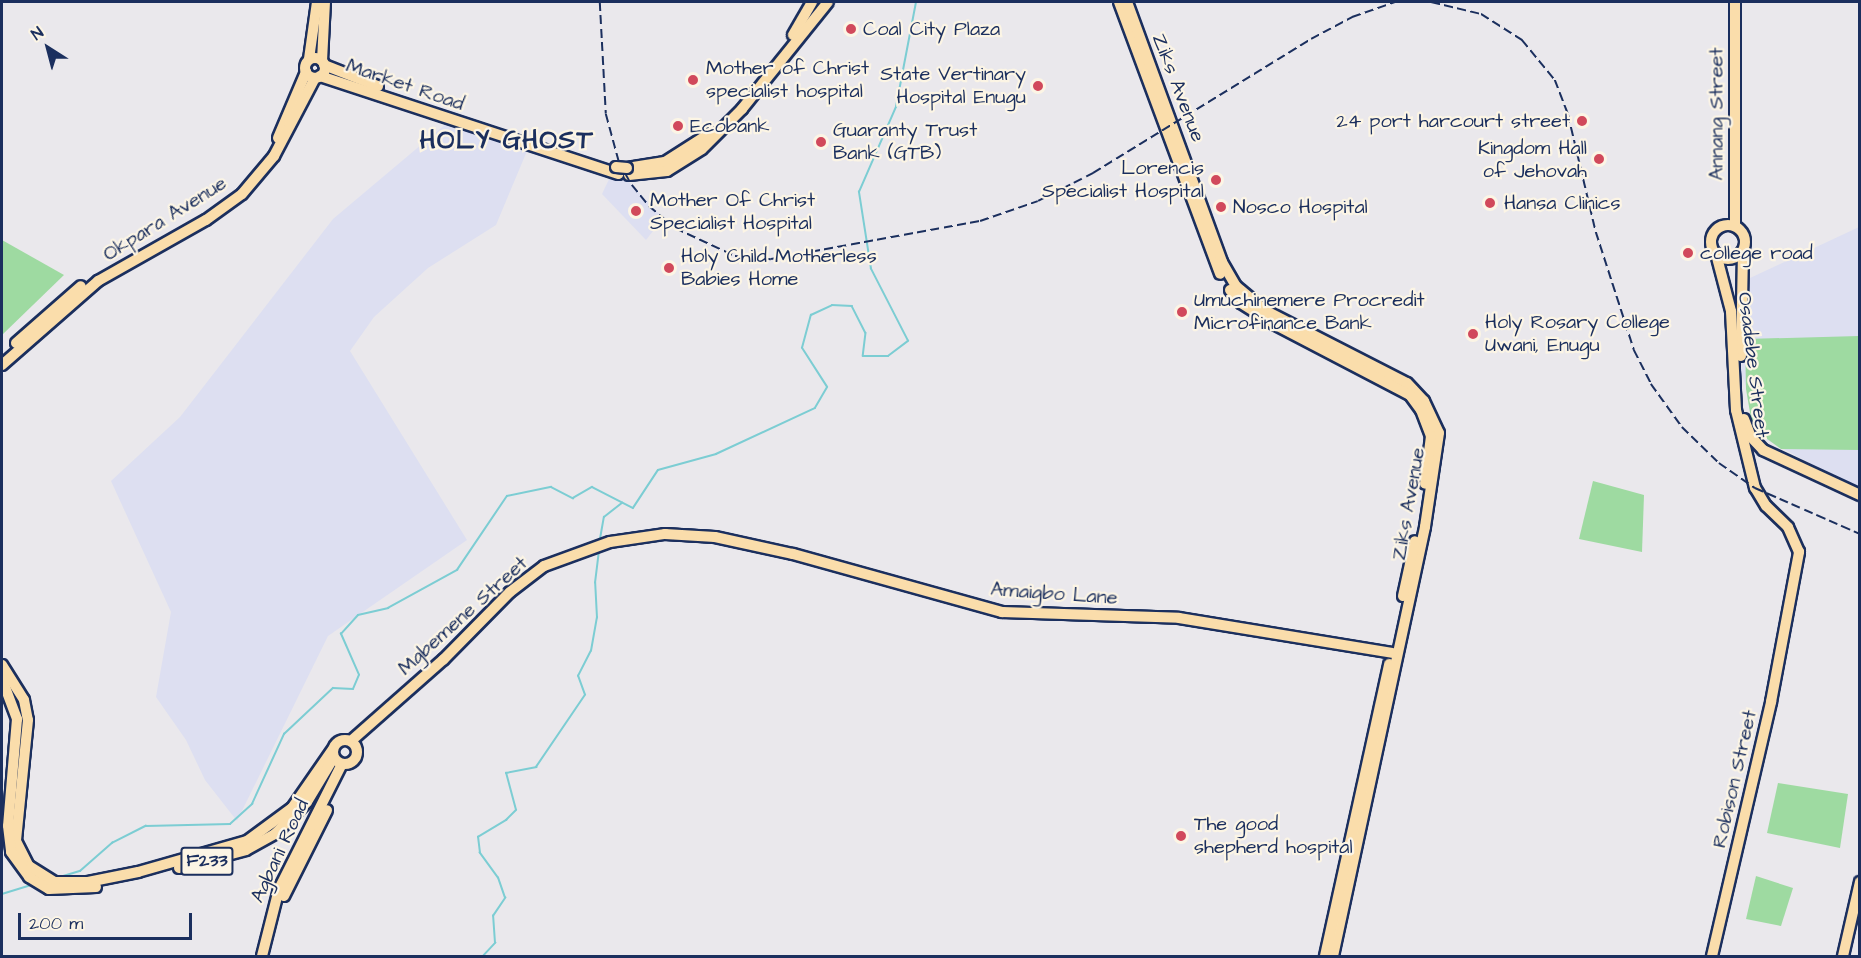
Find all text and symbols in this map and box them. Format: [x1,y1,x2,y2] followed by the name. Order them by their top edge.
[863,17,1000,41] place label: Coal City Plaza
[18,18,78,78] north arrow
[27,22,48,45] text: N
[844,22,858,36] marker: Coal City Plaza
[1146,30,1210,146] street label: Ziks Avenue
[1705,47,1729,181] street label: Annang Street
[343,54,467,116] street label: Market Road
[706,56,869,103] place label: Mother of Christ specialist hospital
[880,62,1026,109] place label: State Vertinary Hospital Enugu
[684,71,702,89] marker: Mother of Christ specialist hospital
[1031,79,1045,93] marker: State Vertinary Hospital Enugu
[1336,109,1570,133] place label: 24 port harcourt street
[690,114,769,138] place label: Ecobank
[1575,114,1589,128] marker: 24 port harcourt street
[833,118,977,165] place label: Guaranty Trust Bank (GTB)
[671,119,685,133] marker: Ecobank
[420,125,594,157] district label: HOLY GHOST
[814,135,828,149] marker: Guaranty Trust Bank (GTB)
[1478,136,1587,183] place label: Kingdom Hall of Jehovah
[1592,152,1606,166] marker: Kingdom Hall of Jehovah
[1042,156,1204,203] place label: Lorencis Specialist Hospital
[99,171,231,267] street label: Okpara Avenue
[1209,173,1223,187] marker: Lorencis Specialist Hospital
[650,188,815,235] place label: Mother Of Christ Specialist Hospital
[1504,191,1621,215] place label: Hansa Clinics
[1481,194,1499,212] marker: Hansa Clinics
[1233,195,1368,219] place label: Nosco Hospital
[1214,200,1228,214] marker: Nosco Hospital
[627,202,645,220] marker: Mother Of Christ Specialist Hospital
[1700,241,1813,265] place label: college road
[681,244,877,291] place label: Holy Child Motherless Babies Home
[1681,246,1695,260] marker: college road
[662,261,676,275] marker: Holy Child Motherless Babies Home
[1194,288,1425,335] place label: Umuchinemere Procredit Microfinance Bank
[1732,291,1774,439] street label: Osadebe Street
[1175,305,1189,319] marker: Umuchinemere Procredit Microfinance Bank
[1485,310,1670,357] place label: Holy Rosary College Uwani, Enugu
[1466,327,1480,341] marker: Holy Rosary College Uwani, Enugu
[1387,446,1431,562] street label: Ziks Avenue
[393,552,533,680] street label: Mgbemene Street
[990,578,1118,610] street label: Amaigbo Lane
[1707,708,1763,850] street label: Robison Street
[246,795,314,907] street label: Agbani Road
[1194,813,1353,860] place label: The good shepherd hospital
[1172,827,1190,845] marker: The good shepherd hospital
[180,846,234,876] road number: F233
[21,901,195,939] scale bar
[29,911,83,936] text: 200 m

